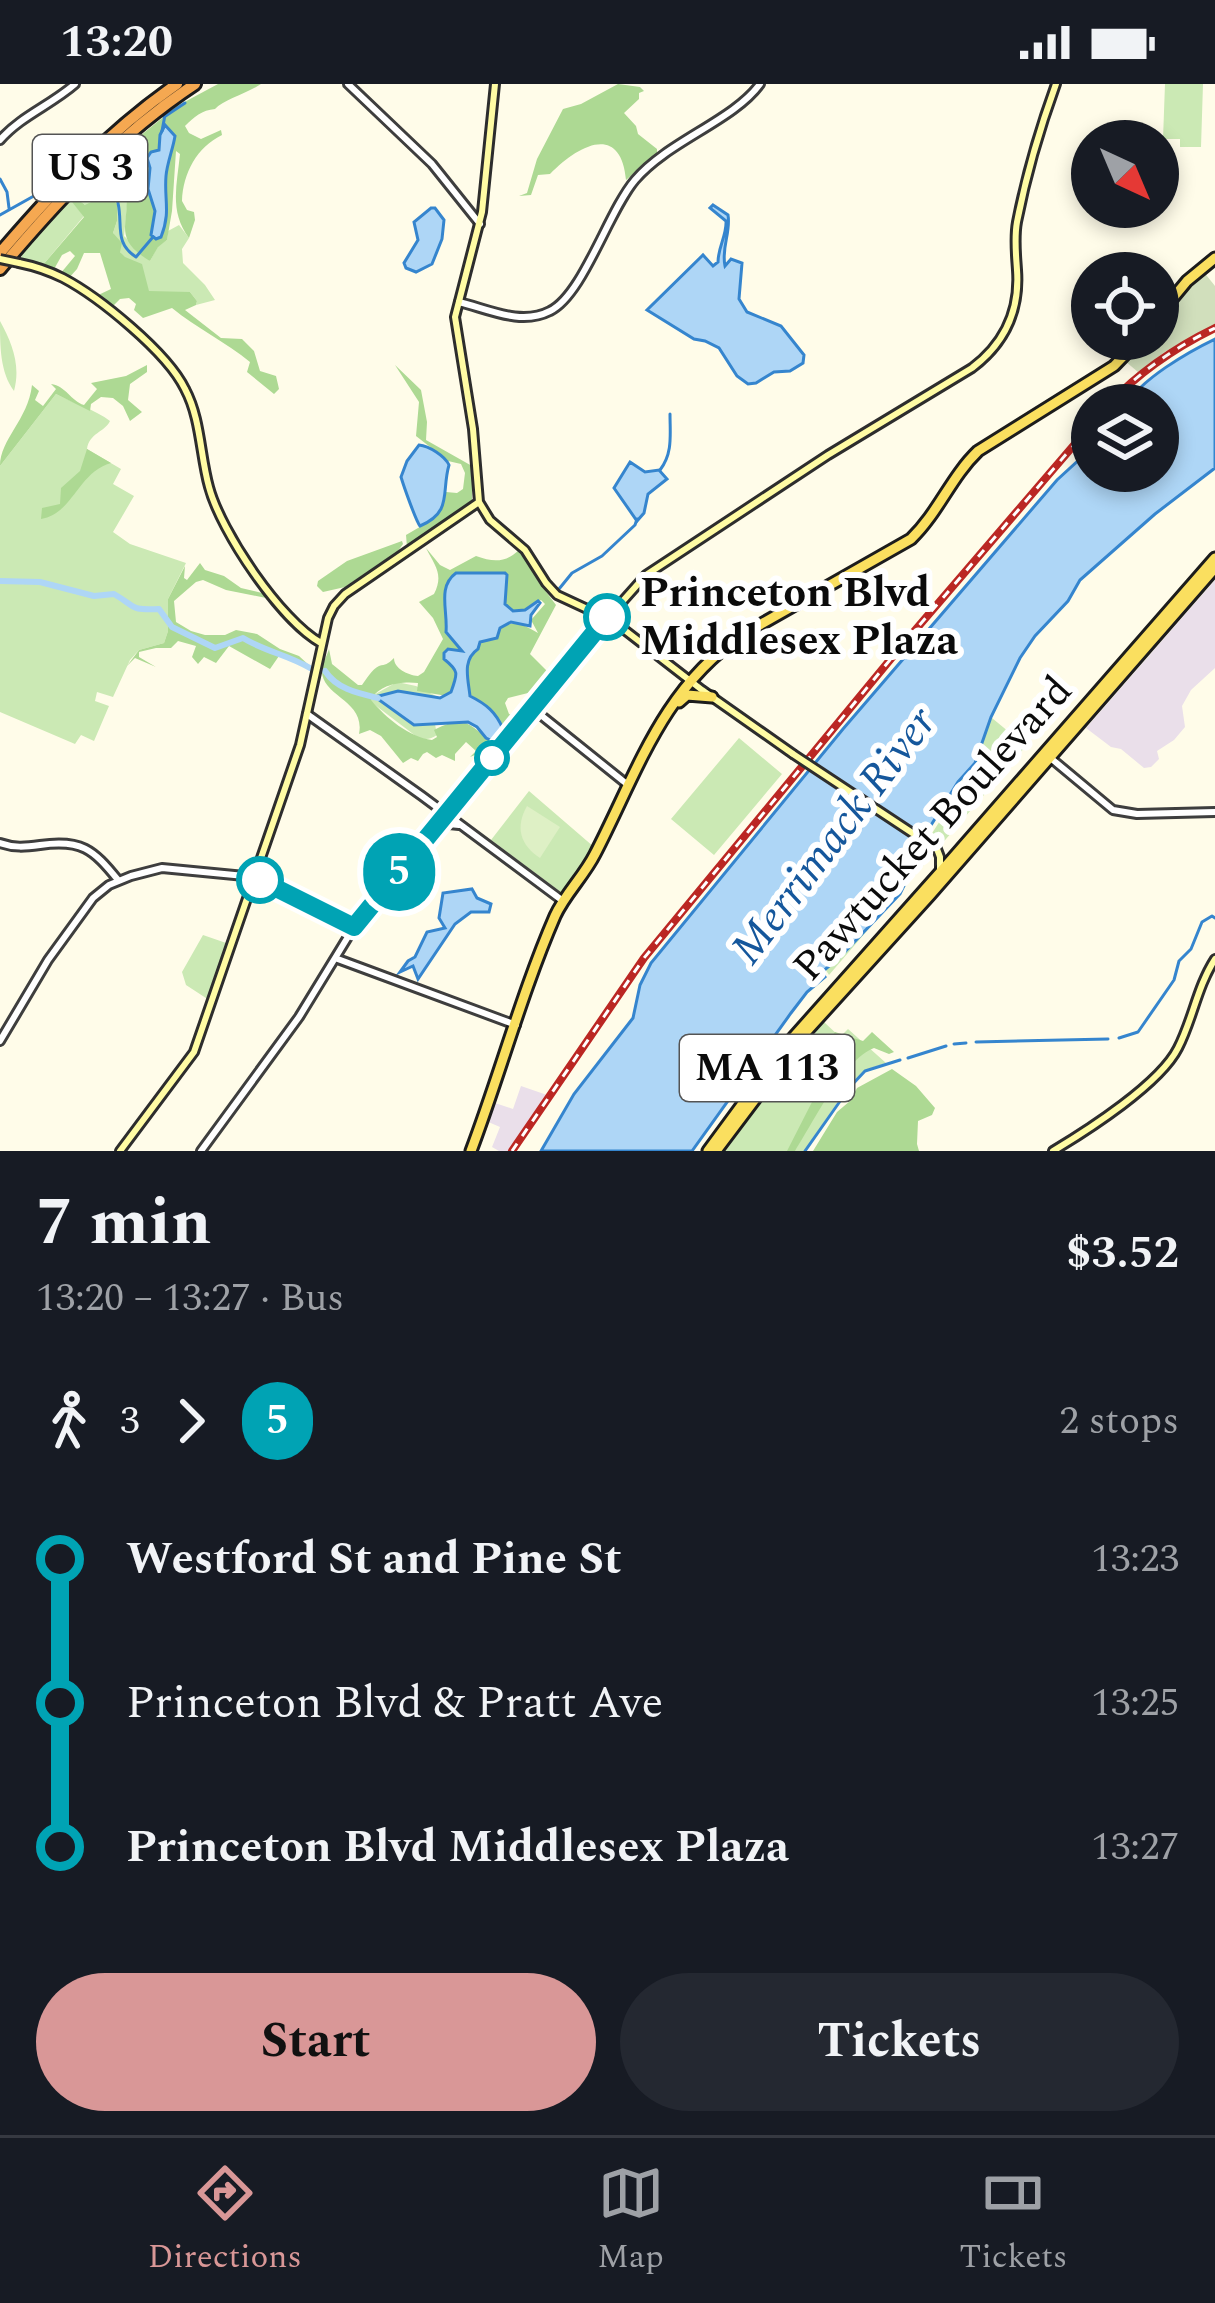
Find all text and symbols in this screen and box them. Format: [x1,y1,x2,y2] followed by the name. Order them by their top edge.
[60,8,173,77] text: 13:20
[1071,120,1179,228] north arrow
[1071,120,1179,492] map controls
[33,135,147,201] road number: US 3
[1071,252,1179,360] button: locate
[1071,384,1179,492] button: layers
[640,562,959,673] place label: Princeton Blvd Middlesex Plaza
[585,595,629,639] marker: Princeton Blvd Middlesex Plaza
[778,662,1088,996] street label: Pawtucket Boulevard
[714,692,954,980] water label: Merrimack River
[476,742,508,774] unlabelled marker
[360,833,438,911] line badge: 5
[387,840,411,903] text: 5
[238,858,282,902] unlabelled marker
[680,1035,854,1101] road number: MA 113
[36,1173,212,1274] text: 7 min
[1066,1219,1179,1288] text: $3.52
[36,1269,344,1328] text: 13:20 – 13:27 · Bus
[36,1388,102,1454] icon: walk
[158,1388,224,1454] icon: forward
[266,1389,289,1452] text: 5
[120,1392,140,1451] text: 3
[1059,1392,1179,1451] text: 2 stops
[126,1525,622,1594] text: Westford St and Pine St
[1091,1530,1179,1589] text: 13:23
[126,1669,663,1738] text: Princeton Blvd & Pratt Ave
[1091,1674,1179,1733] text: 13:25
[126,1813,789,1882] text: Princeton Blvd Middlesex Plaza
[1091,1818,1179,1877] text: 13:27
[36,1973,596,2111] button: Start
[620,1973,1179,2111] button: Tickets
[148,2160,302,2282] tab: Directions
[597,2160,664,2282] tab: Map
[959,2160,1067,2282] tab: Tickets

